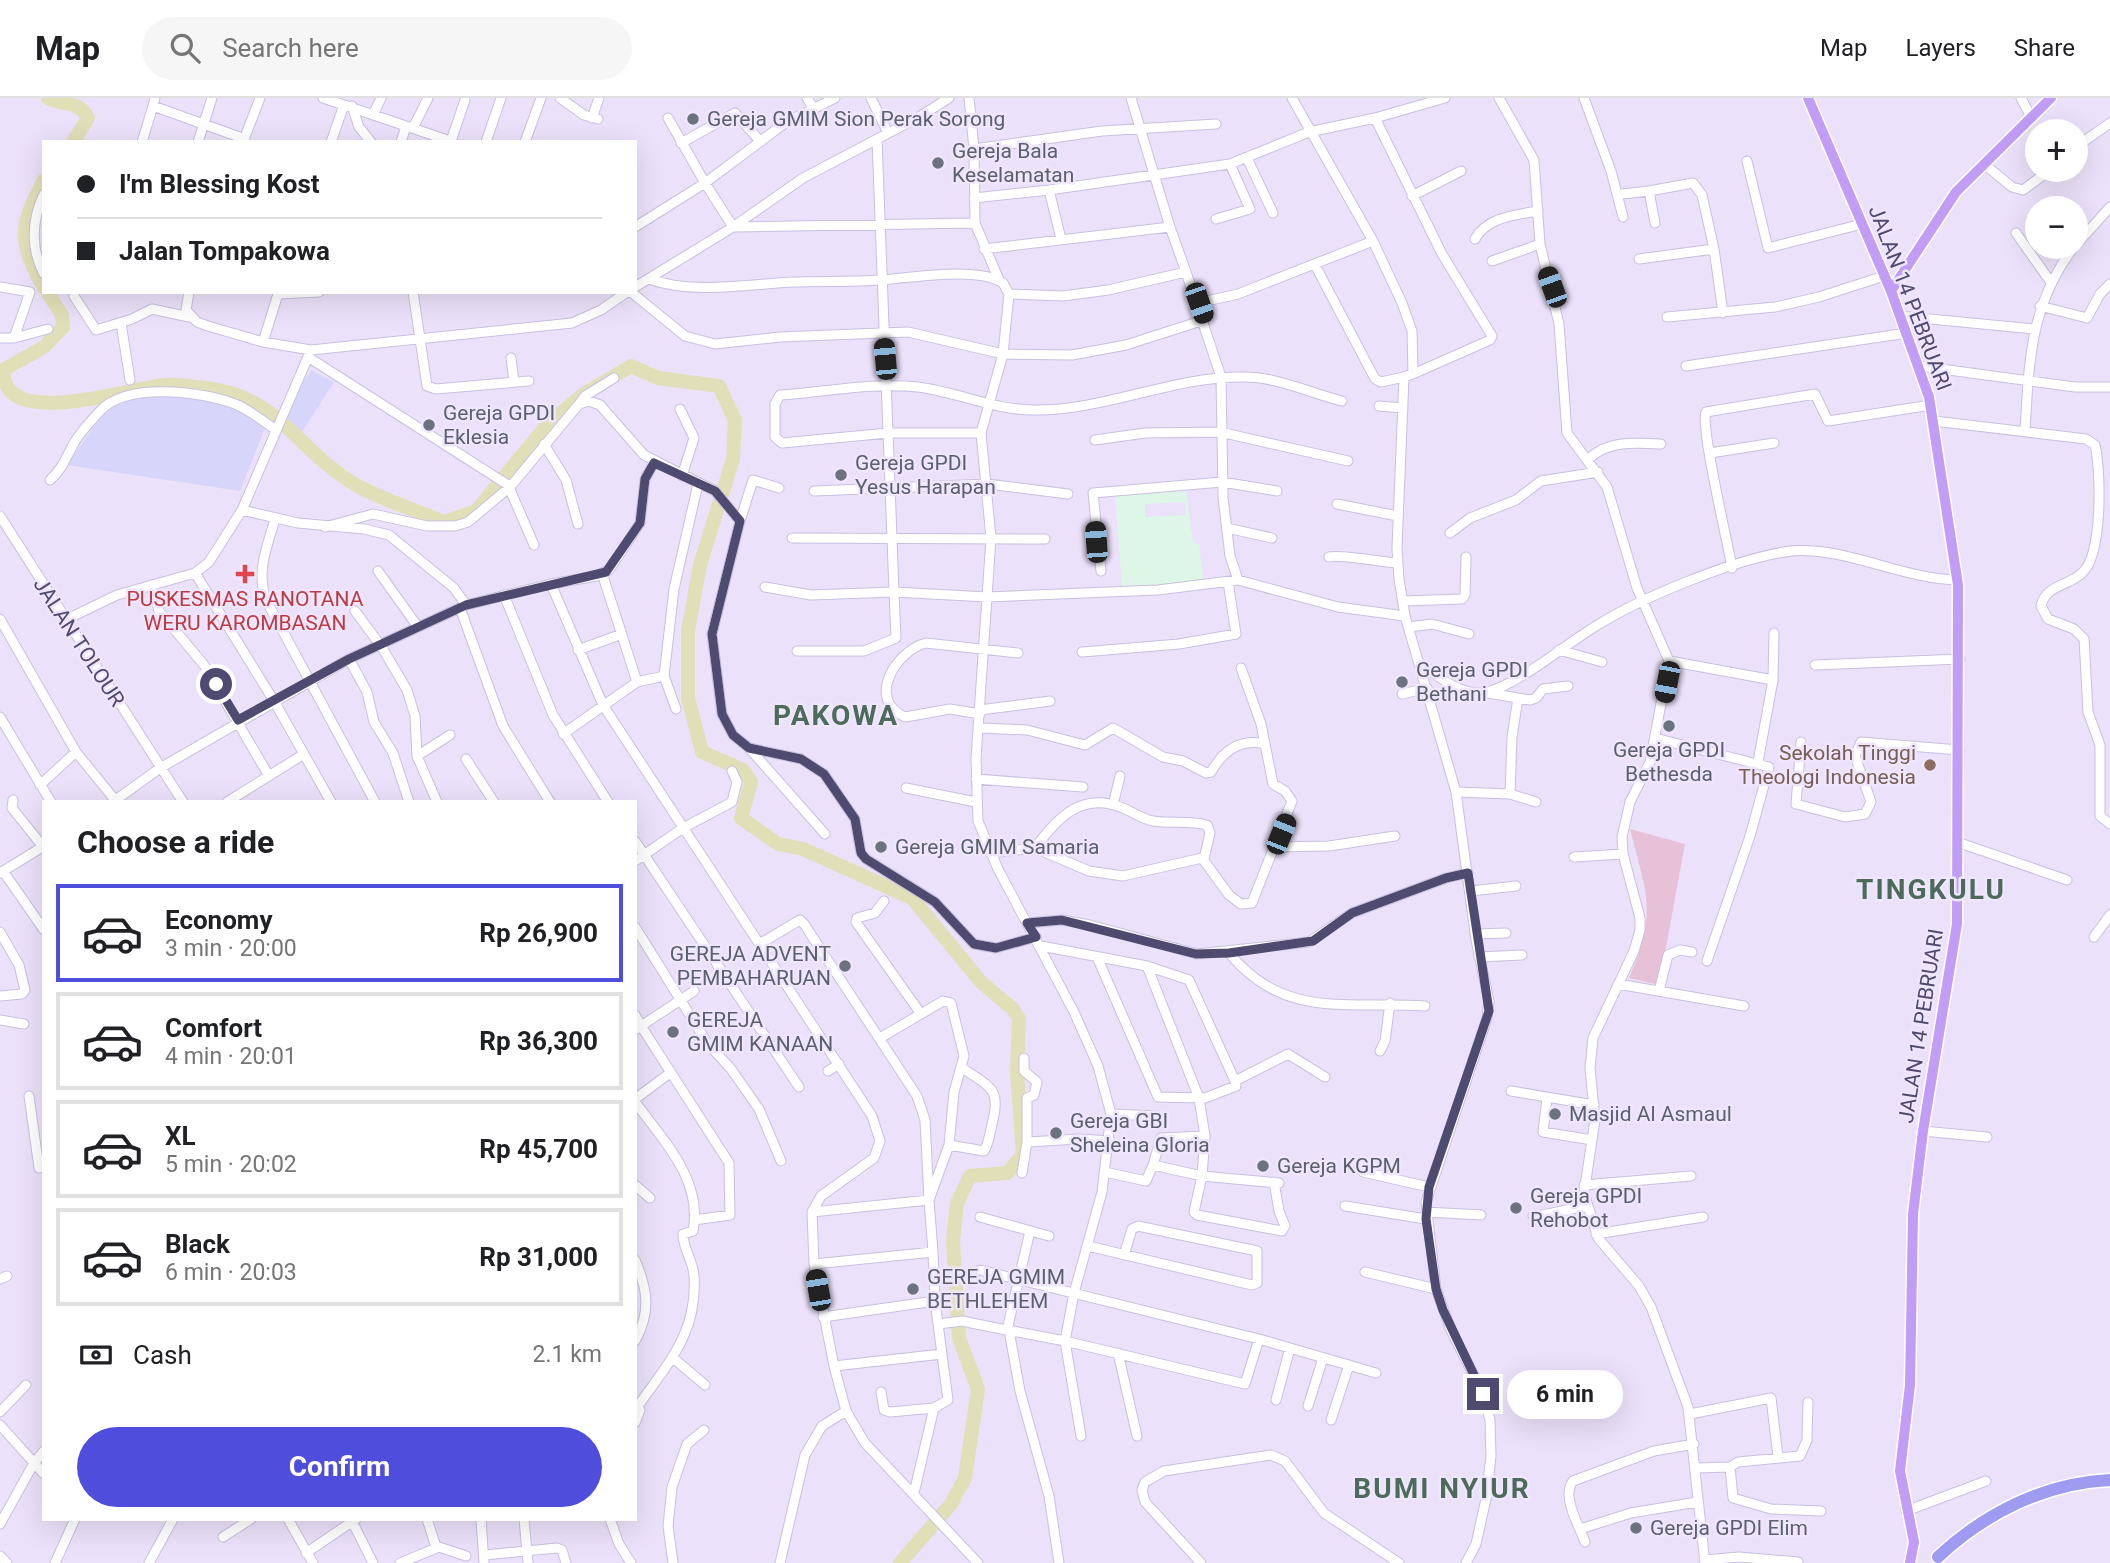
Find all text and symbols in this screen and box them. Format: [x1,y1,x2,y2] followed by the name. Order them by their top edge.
[142,17,632,80] search box
[35,29,100,68] text: Map
[166,29,204,67] icon: search
[222,33,359,63] text: Search here
[1820,34,1868,62] text: Map
[1906,34,1976,62] text: Layers
[2014,34,2075,62] text: Share
[707,107,1005,131] place label: Gereja GMIM Sion Perak Sorong
[685,111,701,127] marker: Gereja GMIM Sion Perak Sorong
[2025,119,2088,259] map controls
[2025,119,2088,182] button: +
[952,139,1074,187] place label: Gereja Bala Keselamatan
[930,155,946,171] marker: Gereja Bala Keselamatan
[119,169,320,199] text: I'm Blessing Kost
[2025,196,2088,259] button: −
[1864,202,1956,394] street label: JALAN 14 PEBRUARI
[119,236,330,266] text: Jalan Tompakowa
[1535,264,1570,310] car
[1183,280,1216,326] car
[873,337,898,381] car
[443,401,555,449] place label: Gereja GPDI Eklesia
[421,417,437,433] marker: Gereja GPDI Eklesia
[855,451,996,499] place label: Gereja GPDI Yesus Harapan
[833,467,849,483] marker: Gereja GPDI Yesus Harapan
[1085,520,1108,564] car
[235,564,255,584] marker: PUSKESMAS RANOTANA WERU KAROMBASAN
[29,573,130,711] street label: JALAN TOLOUR
[127,587,364,635] place label: PUSKESMAS RANOTANA WERU KAROMBASAN
[1416,658,1528,706] place label: Gereja GPDI Bethani
[1653,659,1682,705] car
[200,668,232,700] route start
[1394,674,1410,690] marker: Gereja GPDI Bethani
[773,699,899,732] district label: PAKOWA
[1661,718,1677,734] marker: Gereja GPDI Bethesda
[1613,738,1725,786] place label: Gereja GPDI Bethesda
[1738,741,1916,789] place label: Sekolah Tinggi Theologi Indonesia
[1922,757,1938,773] marker: Sekolah Tinggi Theologi Indonesia
[1264,811,1299,857] car
[77,823,274,861] text: Choose a ride
[895,835,1099,859] place label: Gereja GMIM Samaria
[873,839,889,855] marker: Gereja GMIM Samaria
[1856,873,2006,906] district label: TINGKULU
[81,902,144,965] icon: car
[165,905,272,935] text: Economy
[479,918,598,948] text: Rp 26,900
[1894,927,1948,1125] street label: JALAN 14 PEBRUARI
[165,935,297,962] text: 3 min · 20:00
[670,942,831,990] place label: GEREJA ADVENT PEMBAHARUAN
[837,958,853,974] marker: GEREJA ADVENT PEMBAHARUAN
[687,1008,833,1056] place label: GEREJA GMIM KANAAN
[81,1010,144,1073] icon: car
[165,1013,262,1043] text: Comfort
[665,1024,681,1040] marker: GEREJA GMIM KANAAN
[479,1026,598,1056] text: Rp 36,300
[165,1043,297,1070] text: 4 min · 20:01
[1569,1102,1732,1126] place label: Masjid Al Asmaul
[1547,1106,1563,1122] marker: Masjid Al Asmaul
[1070,1109,1210,1157] place label: Gereja GBI Sheleina Gloria
[81,1118,144,1181] icon: car
[165,1121,196,1151] text: XL
[1048,1125,1064,1141] marker: Gereja GBI Sheleina Gloria
[479,1134,598,1164] text: Rp 45,700
[165,1151,297,1178] text: 5 min · 20:02
[1277,1154,1401,1178] place label: Gereja KGPM
[1255,1158,1271,1174] marker: Gereja KGPM
[1530,1184,1642,1232] place label: Gereja GPDI Rehobot
[1508,1200,1524,1216] marker: Gereja GPDI Rehobot
[81,1226,144,1289] icon: car
[165,1229,230,1259] text: Black
[479,1242,598,1272] text: Rp 31,000
[165,1259,297,1286] text: 6 min · 20:03
[927,1265,1065,1313] place label: GEREJA GMIM BETHLEHEM
[805,1267,832,1313] car
[905,1281,921,1297] marker: GEREJA GMIM BETHLEHEM
[77,1336,115,1374] icon: cash
[133,1340,192,1370] text: Cash
[533,1341,602,1368] text: 2.1 km
[1508,1370,1623,1418] callout: 6 min
[1467,1378,1499,1410] route end
[1536,1381,1594,1408] text: 6 min
[77,1427,602,1507] button: Confirm
[1353,1472,1531,1505] district label: BUMI NYIUR
[1650,1516,1808,1540] place label: Gereja GPDI Elim
[1628,1520,1644,1536] marker: Gereja GPDI Elim

